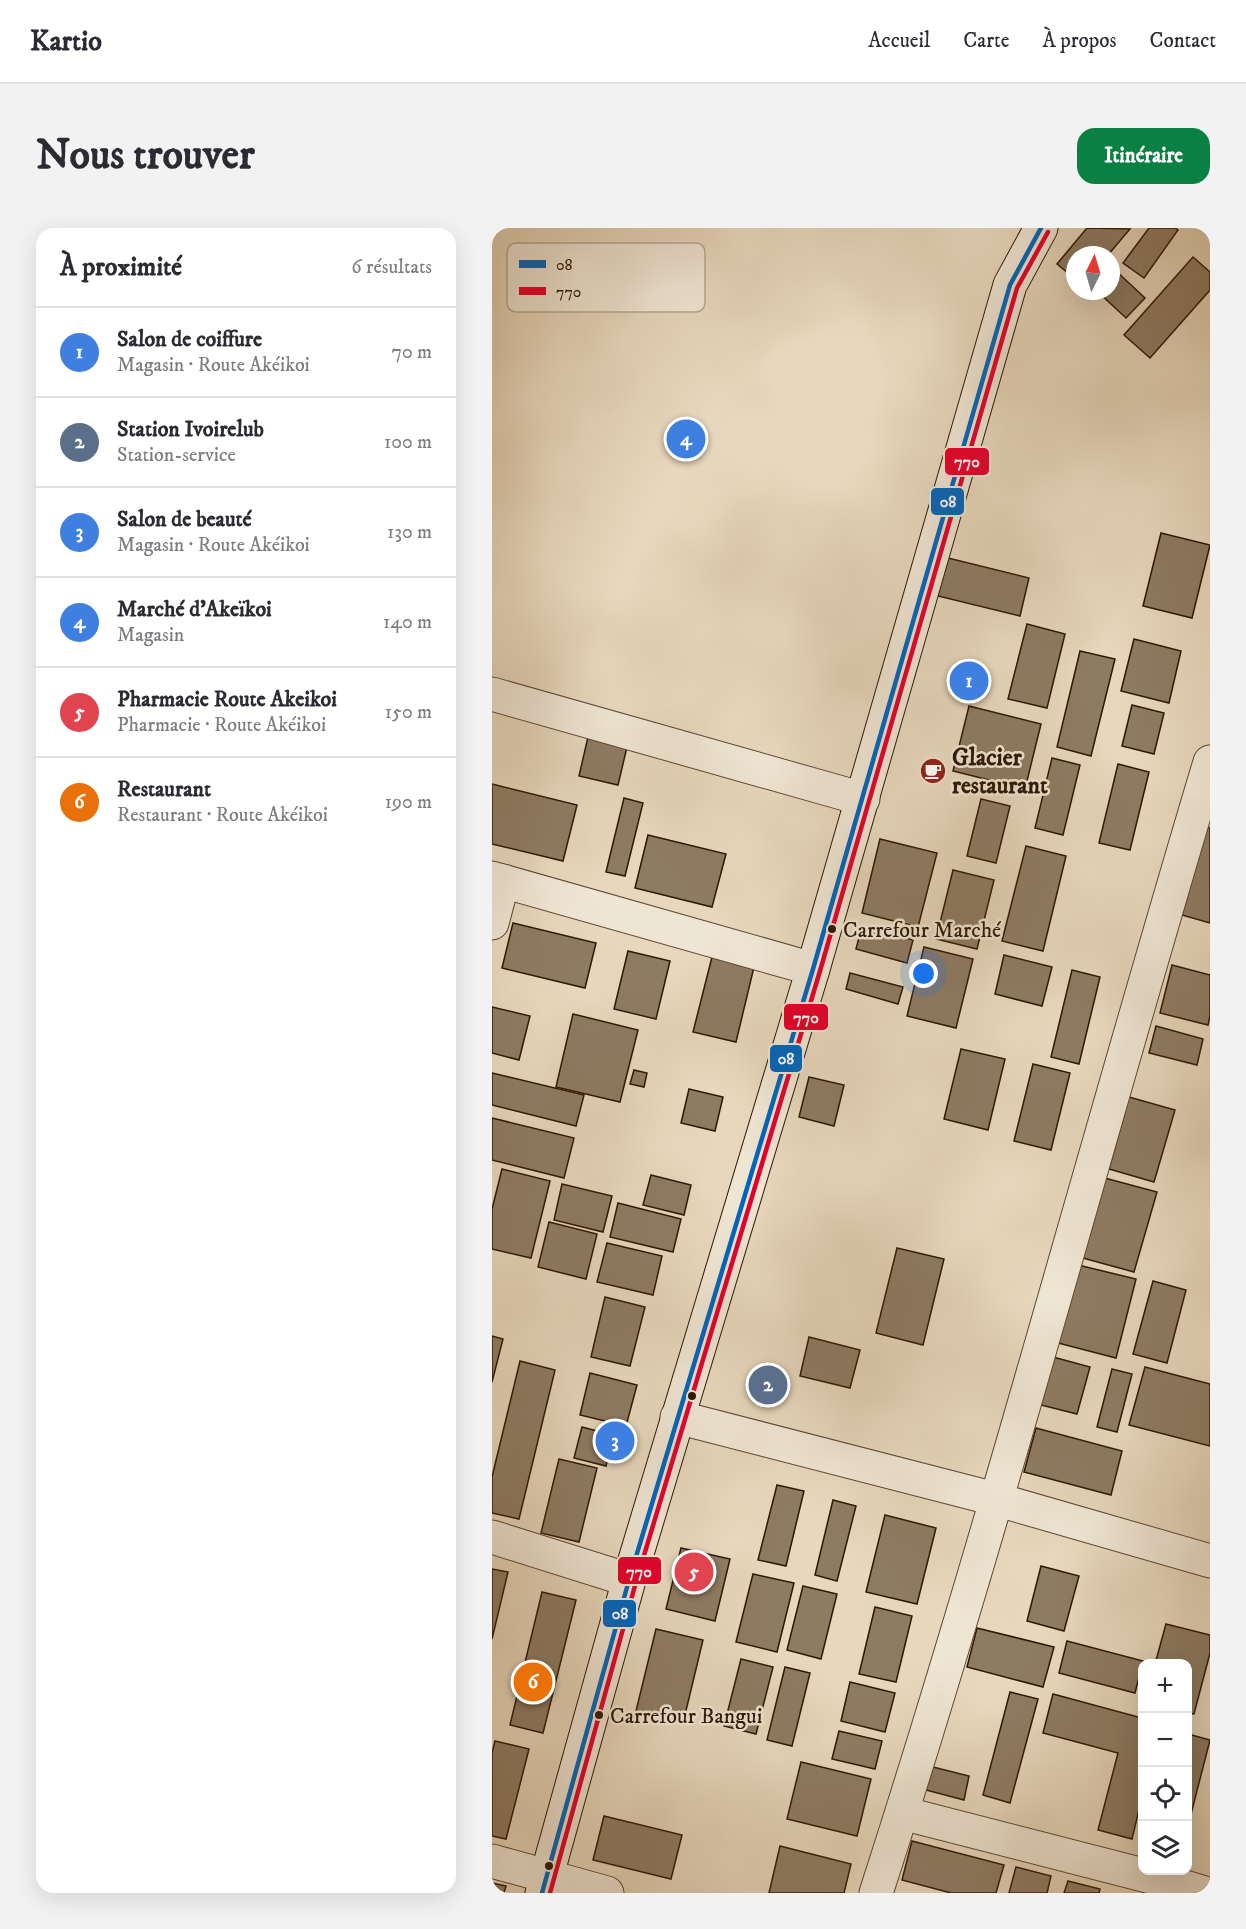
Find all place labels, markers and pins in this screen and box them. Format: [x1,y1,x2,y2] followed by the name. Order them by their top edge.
[666,416,706,462] pin: 4
[950,658,988,704] pin: 1
[952,743,1048,801] place label: Glacier restaurant
[918,756,948,786] cafe icon: Glacier restaurant
[843,917,1001,944] place label: Carrefour Marché
[826,923,838,935] marker: Carrefour Marché
[748,1362,788,1408] pin: 2
[686,1390,698,1402] unlabelled marker
[596,1418,634,1464] pin: 3
[674,1550,714,1594] pin: 5
[514,1660,552,1704] pin: 6
[610,1703,762,1730] place label: Carrefour Bangui
[593,1709,605,1721] marker: Carrefour Bangui
[543,1860,555,1872] unlabelled marker

